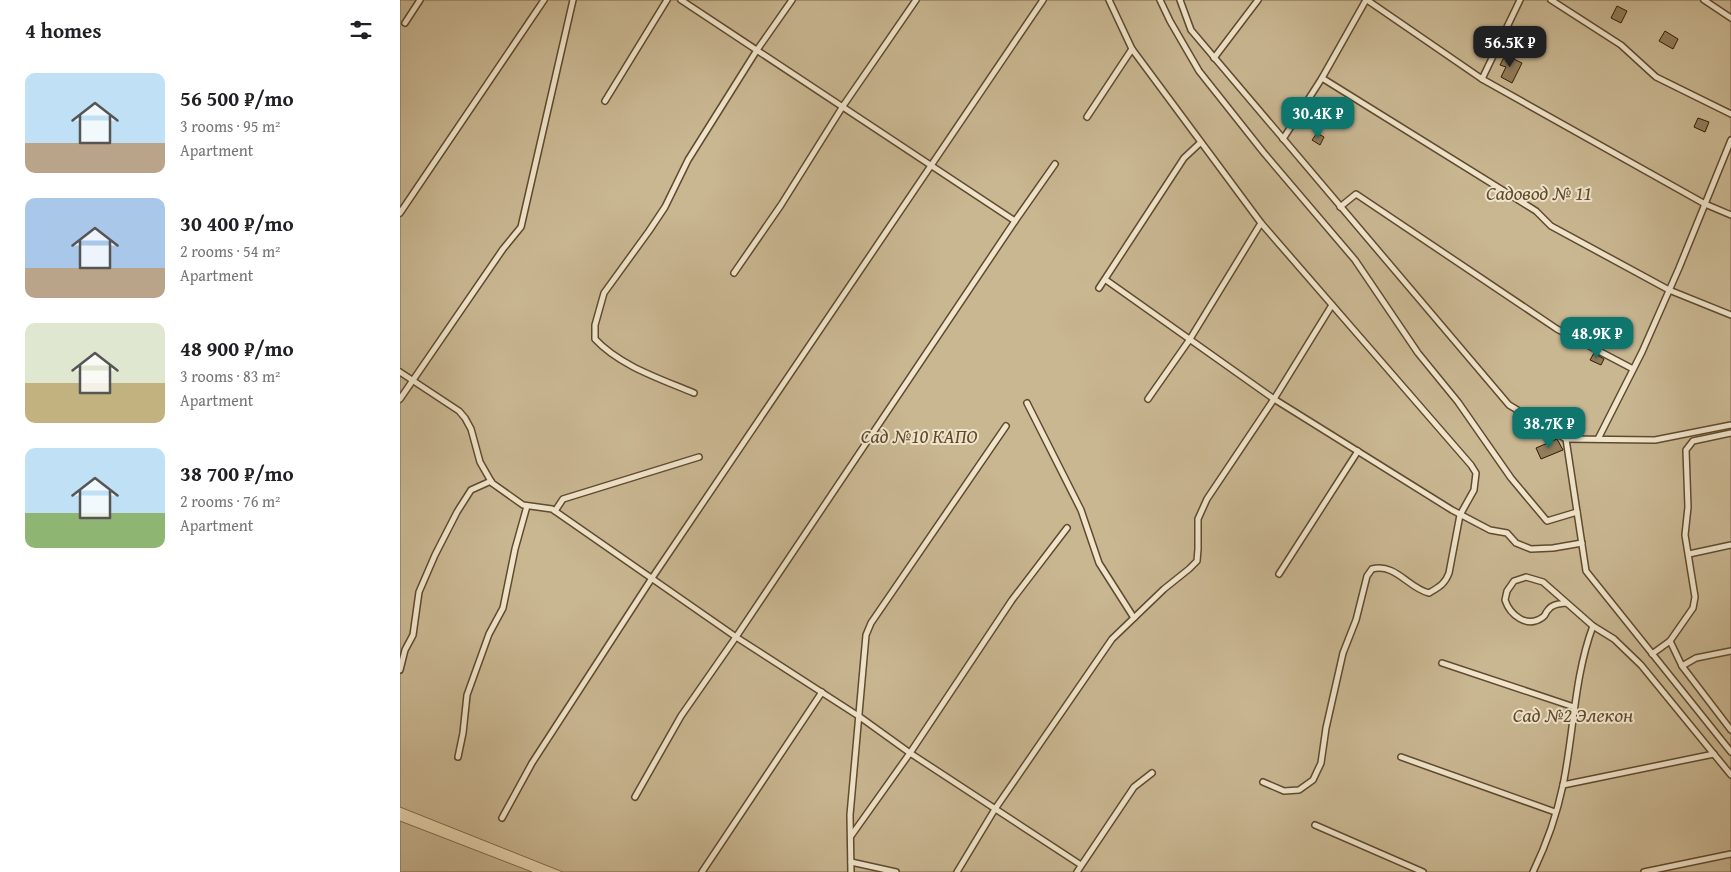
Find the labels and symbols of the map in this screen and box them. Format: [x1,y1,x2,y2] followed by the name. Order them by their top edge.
[1464,26,1556,68] pin: 56.5K ₽
[1272,96,1364,139] pin: 30.4K ₽
[1486,178,1592,207] park label: Садовод № 11
[1551,316,1643,359] pin: 48.9K ₽
[1503,406,1595,449] pin: 38.7K ₽
[861,421,977,450] park label: Сад №10 КАПО
[1513,700,1633,729] park label: Сад №2 Элекон

